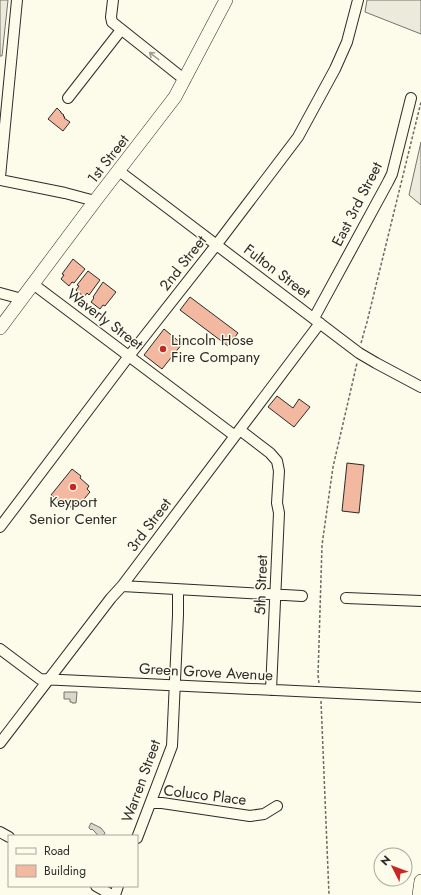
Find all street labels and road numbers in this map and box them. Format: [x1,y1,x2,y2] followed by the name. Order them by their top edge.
[82,130,134,188] street label: 1st Street
[326,158,388,250] street label: East 3rd Street
[154,230,212,295] street label: 2nd Street
[239,239,315,304] street label: Fulton Street
[62,283,148,355] street label: Waverly Street
[122,493,177,556] street label: 3rd Street
[249,554,273,615] street label: 5th Street
[138,658,274,687] street label: Green Grove Avenue
[116,736,166,825] street label: Warren Street
[162,779,248,811] street label: Coluco Place

